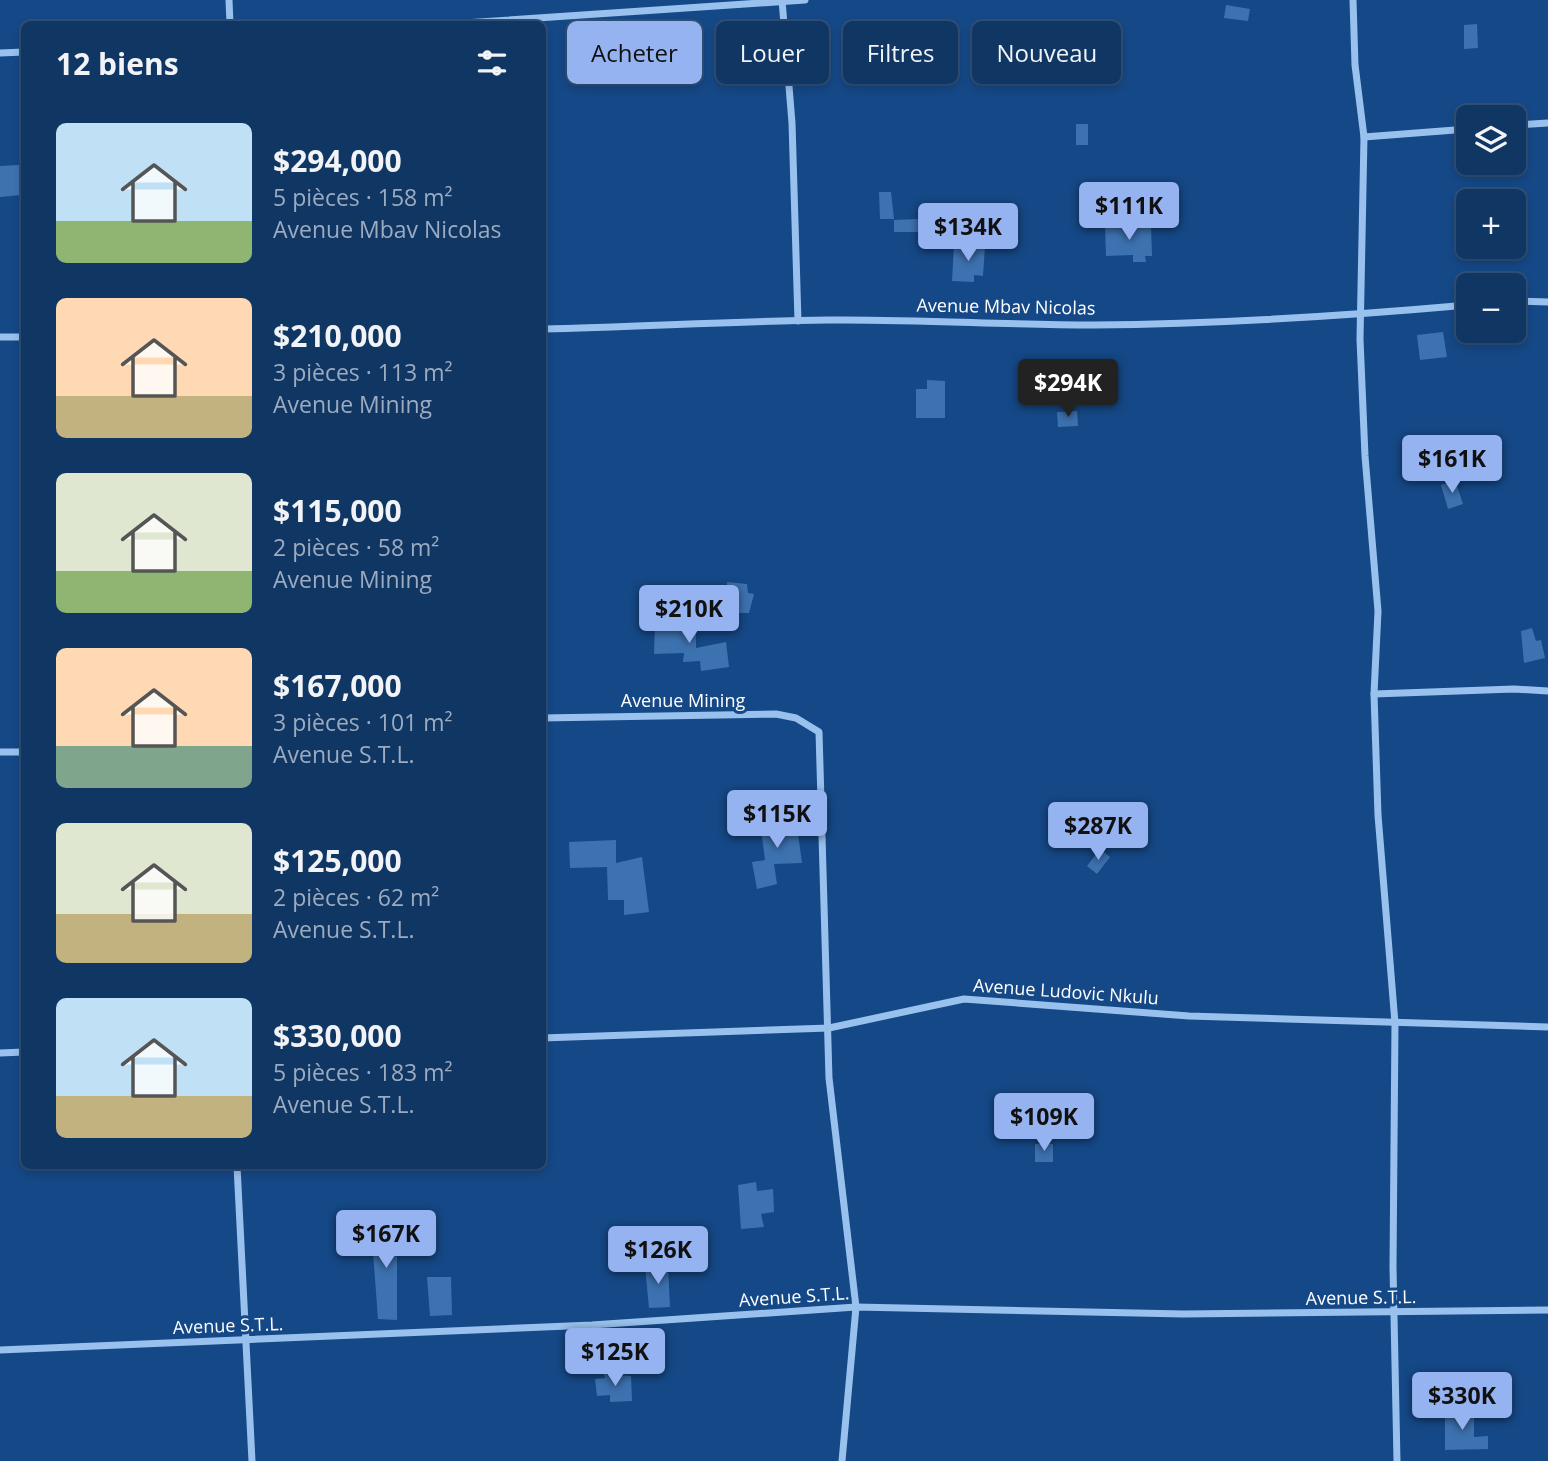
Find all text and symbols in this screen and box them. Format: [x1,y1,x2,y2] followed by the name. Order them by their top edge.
[567,21,702,84] chip: Acheter
[716,21,829,84] chip: Louer
[843,21,958,84] chip: Filtres
[972,21,1121,84] chip: Nouveau
[56,43,179,84] text: 12 biens
[473,44,511,82] icon: filters
[1456,105,1526,343] map controls
[1456,105,1526,175] button: layers
[273,140,402,181] text: $294,000
[112,151,196,235] icon: home
[273,181,453,213] text: 5 pièces · 158 m²
[1080,182,1178,242] pin: $111K
[1095,189,1163,221] text: $111K
[1456,189,1526,259] button: +
[919,204,1017,263] pin: $134K
[934,210,1002,242] text: $134K
[273,213,502,245] text: Avenue Mbav Nicolas
[1456,273,1526,343] button: −
[916,292,1096,320] street label: Avenue Mbav Nicolas
[273,315,402,356] text: $210,000
[112,326,196,410] icon: home
[273,356,453,388] text: 3 pièces · 113 m²
[1019,360,1117,419] pin: $294K
[1034,366,1102,398] text: $294K
[273,388,432,420] text: Avenue Mining
[1403,435,1501,495] pin: $161K
[1418,442,1486,474] text: $161K
[273,490,402,531] text: $115,000
[112,501,196,585] icon: home
[273,531,439,563] text: 2 pièces · 58 m²
[273,563,432,595] text: Avenue Mining
[640,586,738,645] pin: $210K
[655,592,723,624] text: $210K
[273,665,402,706] text: $167,000
[112,676,196,760] icon: home
[621,688,745,712] street label: Avenue Mining
[273,706,453,738] text: 3 pièces · 101 m²
[273,738,414,770] text: Avenue S.T.L.
[728,790,826,850] pin: $115K
[743,797,811,829] text: $115K
[1049,802,1147,862] pin: $287K
[1064,809,1132,841] text: $287K
[273,840,402,881] text: $125,000
[112,851,196,935] icon: home
[273,881,439,913] text: 2 pièces · 62 m²
[273,913,414,945] text: Avenue S.T.L.
[972,973,1160,1009] street label: Avenue Ludovic Nkulu
[273,1015,402,1056] text: $330,000
[112,1026,196,1110] icon: home
[273,1056,453,1088] text: 5 pièces · 183 m²
[273,1088,414,1120] text: Avenue S.T.L.
[995,1094,1093,1153] pin: $109K
[1010,1100,1078,1132] text: $109K
[337,1210,435,1270] pin: $167K
[352,1217,420,1249] text: $167K
[609,1226,707,1286] pin: $126K
[624,1233,692,1265] text: $126K
[738,1280,850,1312] street label: Avenue S.T.L.
[1305,1284,1417,1310] street label: Avenue S.T.L.
[172,1311,284,1339] street label: Avenue S.T.L.
[566,1328,664,1388] pin: $125K
[581,1335,649,1367] text: $125K
[1413,1372,1511,1432] pin: $330K
[1428,1379,1496,1411] text: $330K

